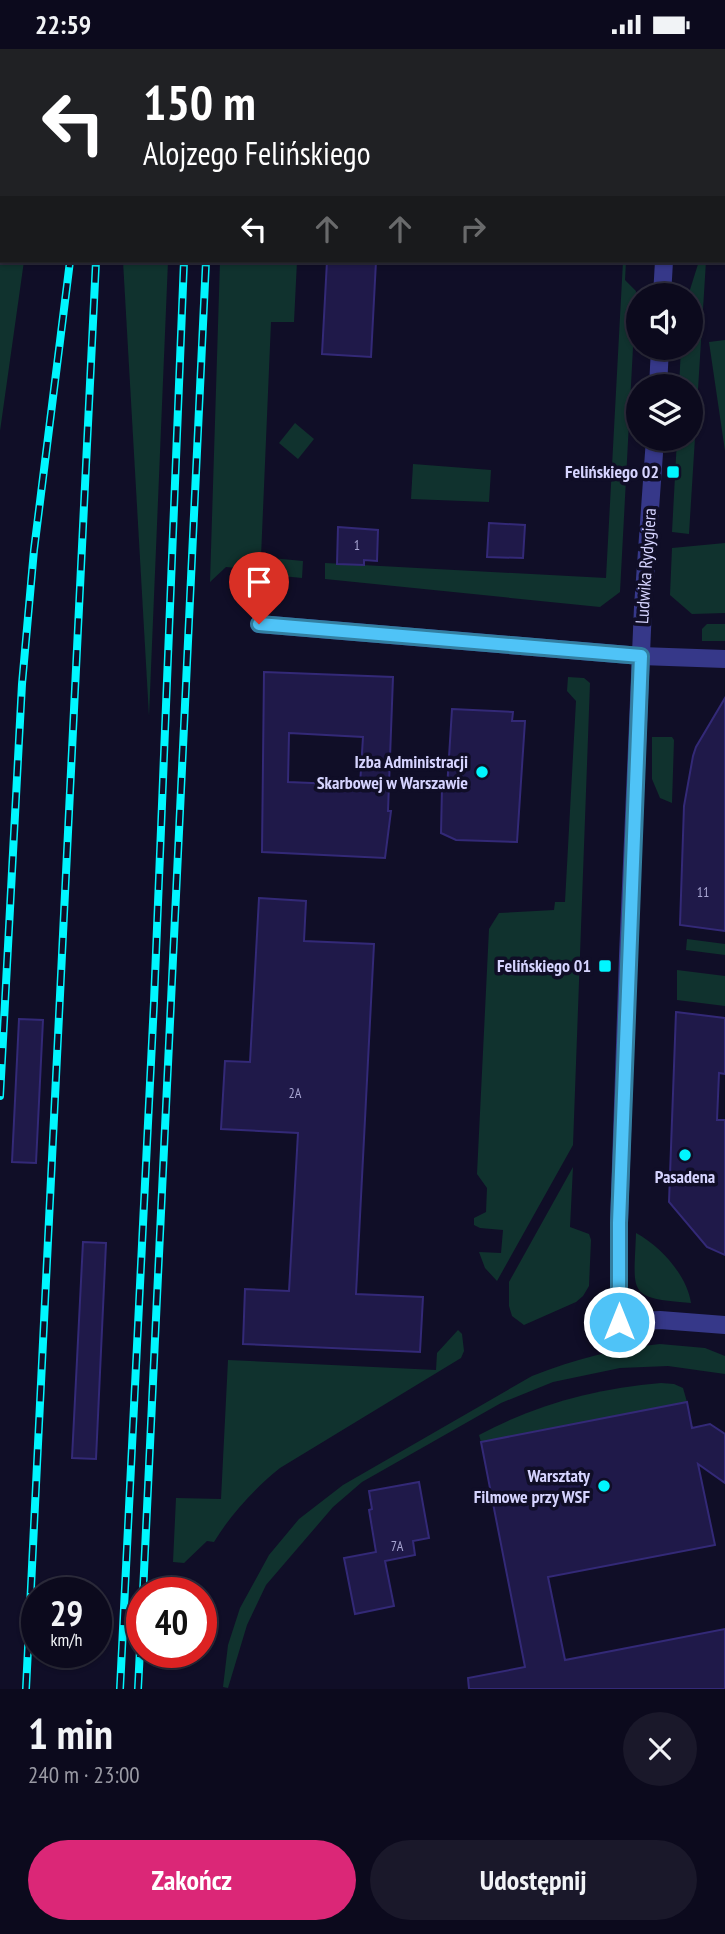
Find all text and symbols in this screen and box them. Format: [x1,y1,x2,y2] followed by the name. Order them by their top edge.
[35,8,91,41] text: 22:59
[143,70,256,134] text: 150 m
[28,77,119,168] icon: left
[143,132,371,174] text: Alojzego Felińskiego
[235,210,273,248] icon: left
[308,210,346,248] icon: ahead
[381,210,419,248] icon: ahead
[454,210,492,248] icon: right
[626,283,703,451] map controls
[626,283,703,360] button: sound
[626,374,703,451] button: layers
[565,460,659,483] place label: Felińskiego 02
[665,464,681,480] marker: Felińskiego 02
[630,507,661,625] street label: Ludwika Rydygiera
[354,536,360,554] house number: 1
[229,552,289,624] pin
[240,563,278,601] icon: arrive
[317,750,468,794] place label: Izba Administracji Skarbowej w Warszawie
[474,764,490,780] marker: Izba Administracji Skarbowej w Warszawie
[697,883,709,901] house number: 11
[497,954,591,977] place label: Felińskiego 01
[597,958,613,974] marker: Felińskiego 01
[289,1084,302,1102] house number: 2A
[677,1147,693,1163] marker: Pasadena
[655,1165,715,1188] place label: Pasadena
[582,1285,656,1359] position arrow
[474,1464,591,1508] place label: Warsztaty Filmowe przy WSF
[596,1478,612,1494] marker: Warsztaty Filmowe przy WSF
[391,1537,404,1555] house number: 7A
[126,1577,217,1668] speed limit sign: 40
[50,1590,83,1636] text: 29
[51,1628,82,1651] text: km/h
[28,1706,113,1761] text: 1 min
[623,1712,697,1786] button: close
[28,1760,140,1789] text: 240 m · 23:00
[28,1840,356,1920] button: Zakończ
[370,1840,697,1920] button: Udostępnij

